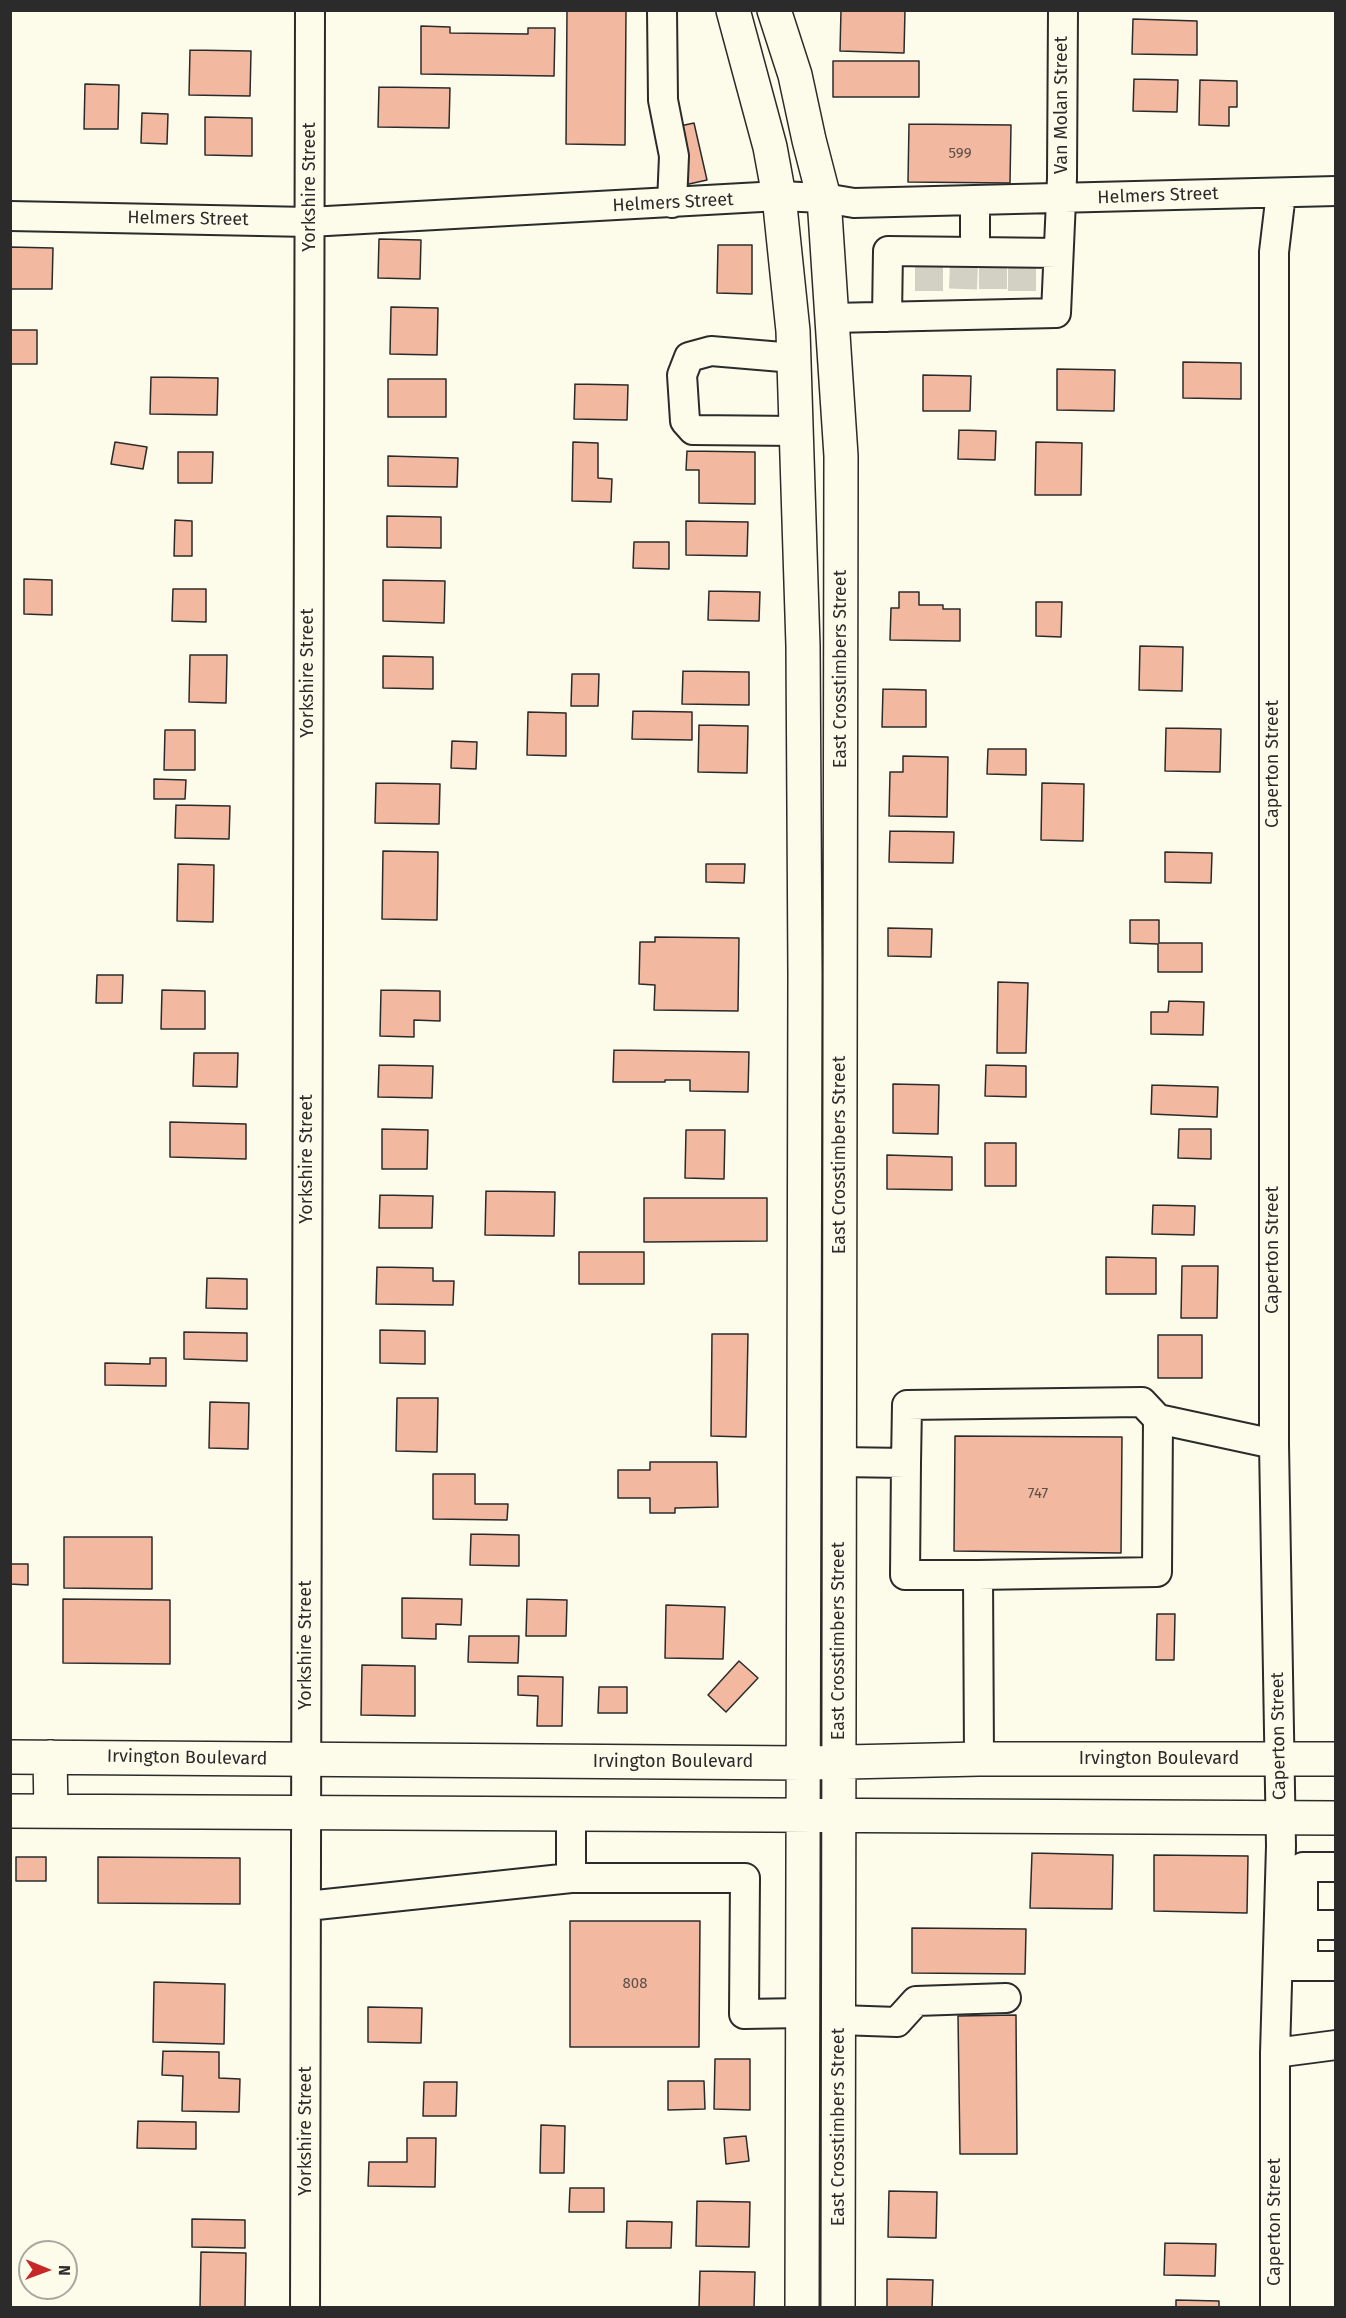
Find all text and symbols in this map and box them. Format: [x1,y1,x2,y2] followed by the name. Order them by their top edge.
[1051,36,1073,174] street label: Van Molan Street
[299,122,321,252] street label: Yorkshire Street
[948,145,972,163] house number: 599
[1097,183,1219,209] street label: Helmers Street
[612,189,734,217] street label: Helmers Street
[127,207,249,231] street label: Helmers Street
[830,570,852,768] street label: East Crosstimbers Street
[297,608,319,738] street label: Yorkshire Street
[1262,700,1284,828] street label: Caperton Street
[829,1056,851,1254] street label: East Crosstimbers Street
[296,1094,318,1224] street label: Yorkshire Street
[1262,1186,1284,1314] street label: Caperton Street
[1028,1485,1048,1503] house number: 747
[828,1542,850,1740] street label: East Crosstimbers Street
[295,1580,317,1710] street label: Yorkshire Street
[1267,1672,1291,1800] street label: Caperton Street
[107,1746,267,1770] street label: Irvington Boulevard
[1079,1748,1239,1770] street label: Irvington Boulevard
[593,1751,753,1773] street label: Irvington Boulevard
[623,1975,647,1993] house number: 808
[828,2028,850,2226] street label: East Crosstimbers Street
[295,2066,317,2196] street label: Yorkshire Street
[1264,2158,1286,2286] street label: Caperton Street
[18,2240,78,2300] north arrow
[55,2265,74,2276] text: N

